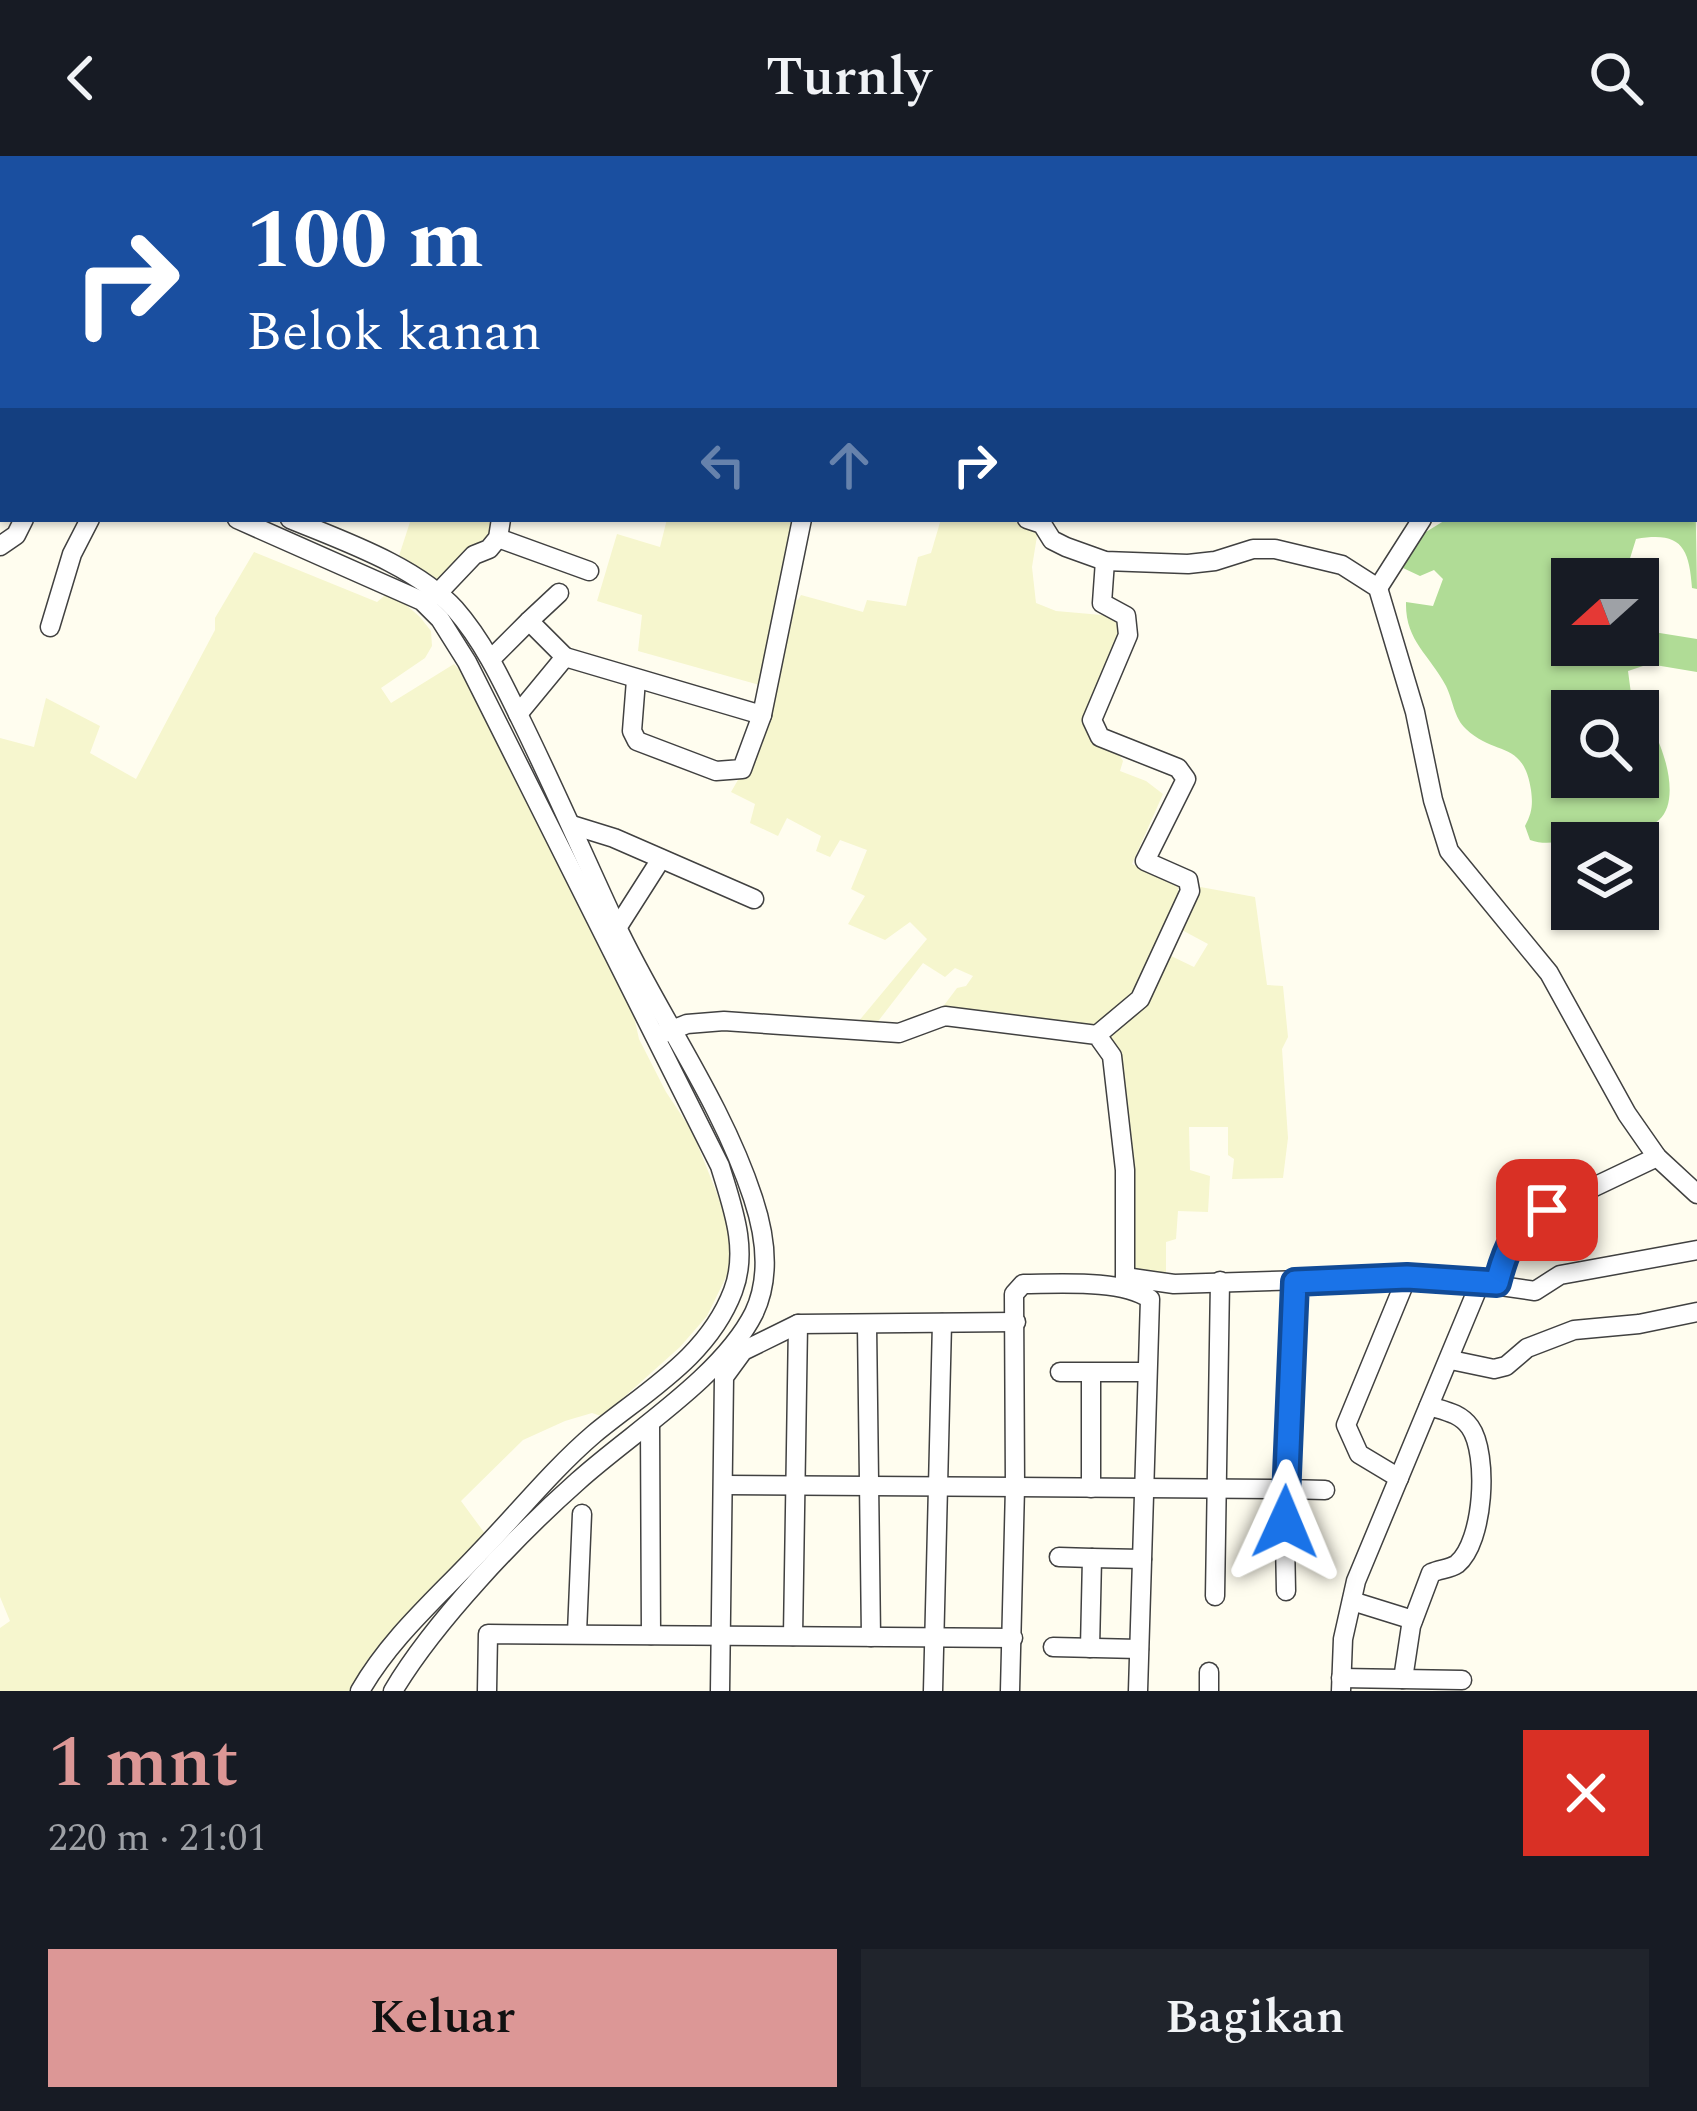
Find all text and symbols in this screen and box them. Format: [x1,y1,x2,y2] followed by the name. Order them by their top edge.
[766,37,931,119] text: Turnly
[48,45,114,111] icon: back
[1583,45,1649,111] icon: search
[246,177,484,305] text: 100 m
[48,204,204,360] icon: right
[246,292,542,374] text: Belok kanan
[690,432,756,498] icon: left
[816,432,882,498] icon: ahead
[942,432,1008,498] icon: right
[1551,558,1659,666] north arrow
[1551,558,1659,930] map controls
[1551,690,1659,798] button: search
[1551,822,1659,930] button: layers
[1496,1159,1598,1261] pin
[1514,1177,1580,1243] icon: arrive
[1222,1459,1348,1585] position arrow
[48,1709,239,1818] text: 1 mnt
[1523,1730,1649,1856] button: close
[48,1809,267,1868] text: 220 m · 21:01
[48,1949,837,2087] button: Keluar
[861,1949,1649,2087] button: Bagikan

